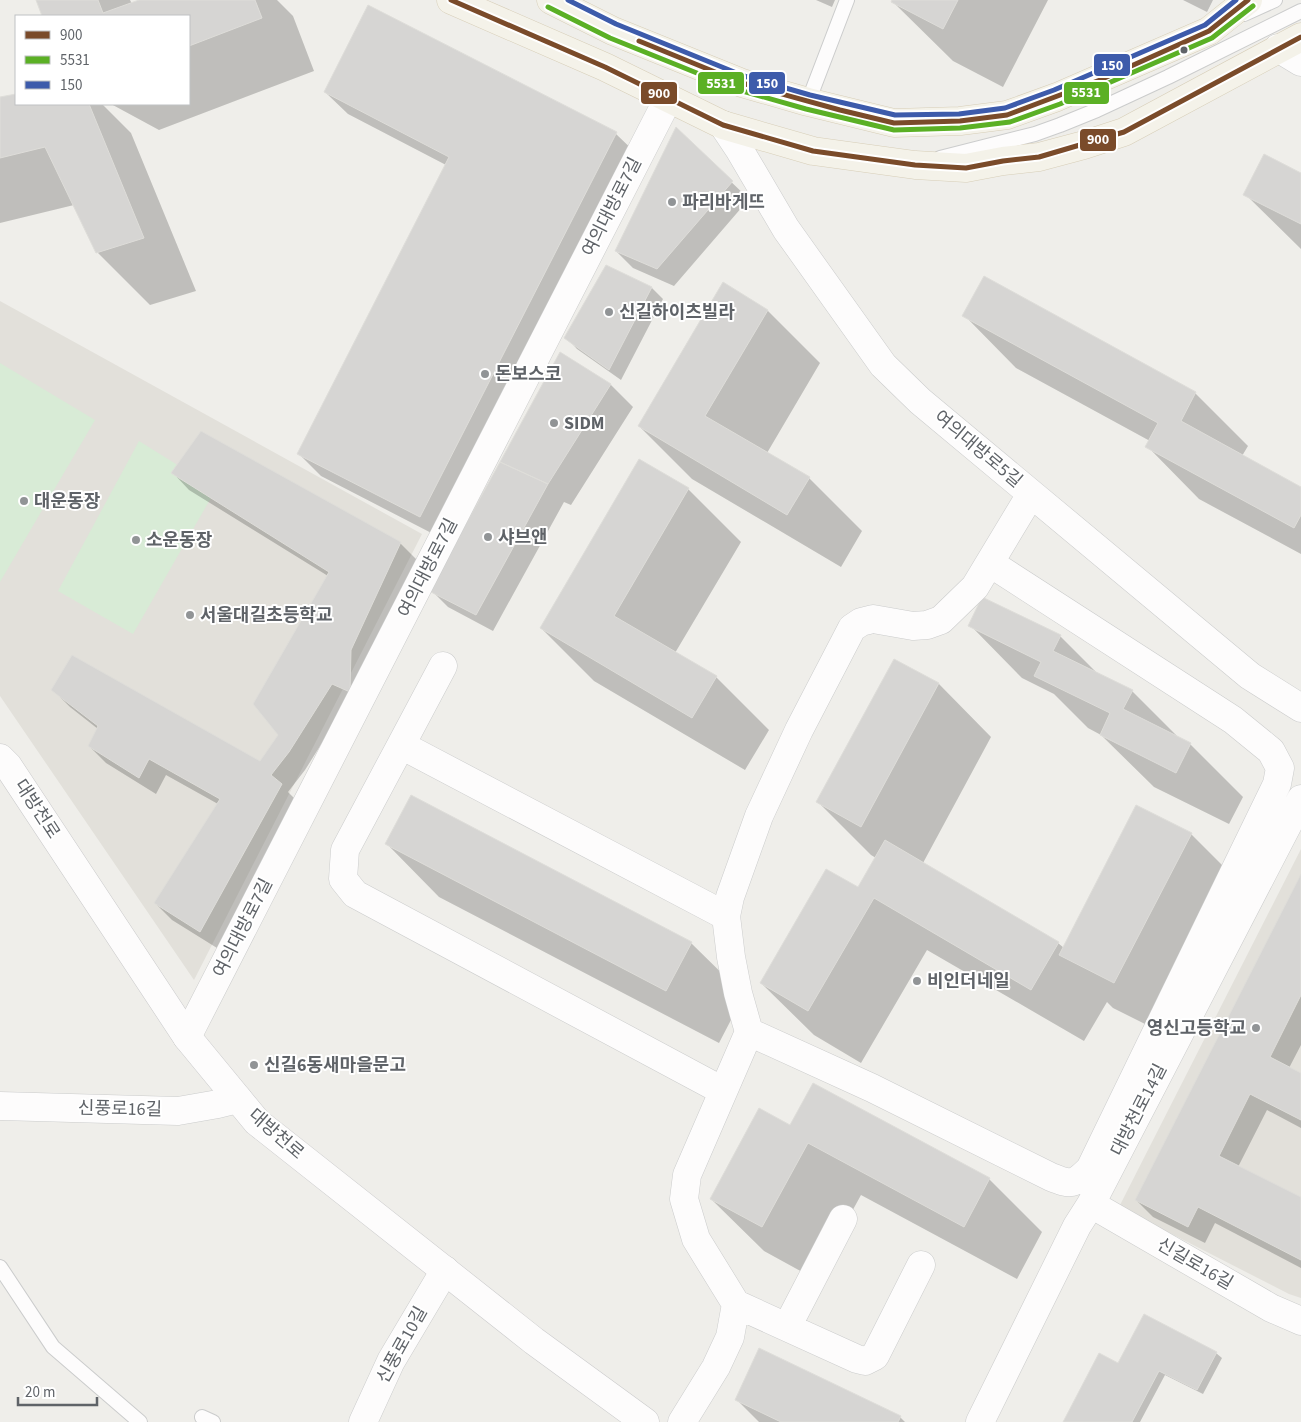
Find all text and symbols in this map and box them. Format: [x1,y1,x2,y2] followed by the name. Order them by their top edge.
[15,15,190,105] legend
[60,25,82,46] text: 900
[1179,45,1189,55] unlabelled marker
[60,50,90,71] text: 5531
[1093,53,1131,77] line badge: 150
[1101,56,1123,76] text: 150
[697,71,745,95] line badge: 5531
[748,71,786,95] line badge: 150
[706,74,736,94] text: 5531
[756,74,778,94] text: 150
[60,75,82,96] text: 150
[640,81,678,105] line badge: 900
[1063,81,1110,105] line badge: 5531
[1071,83,1101,103] text: 5531
[648,84,670,104] text: 900
[1079,128,1117,152] line badge: 900
[1087,130,1109,150] text: 900
[576,153,648,261] street label: 여의대방로7길
[682,190,765,215] place label: 파리바게뜨
[666,196,678,208] marker: 파리바게뜨
[619,300,735,325] place label: 신길하이츠빌라
[603,306,615,318] marker: 신길하이츠빌라
[495,362,561,387] place label: 돈보스코
[479,368,491,380] marker: 돈보스코
[928,405,1028,493] street label: 여의대방로5길
[564,411,605,436] place label: SIDM
[548,417,560,429] marker: SIDM
[34,489,101,514] place label: 대운동장
[18,495,30,507] marker: 대운동장
[392,514,464,622] street label: 여의대방로7길
[498,525,548,550] place label: 샤브앤
[146,528,213,553] place label: 소운동장
[482,531,494,543] marker: 샤브앤
[130,534,142,546] marker: 소운동장
[200,603,332,628] place label: 서울대길초등학교
[184,609,196,621] marker: 서울대길초등학교
[8,774,66,844] street label: 대방천로
[207,874,279,982] street label: 여의대방로7길
[927,969,1010,994] place label: 비인더네일
[911,975,923,987] marker: 비인더네일
[1147,1016,1246,1041] place label: 영신고등학교
[1250,1022,1262,1034] marker: 영신고등학교
[264,1053,406,1078] place label: 신길6동새마을문고
[248,1059,260,1071] marker: 신길6동새마을문고
[1105,1059,1173,1161] street label: 대방천로14길
[78,1096,162,1122] street label: 신풍로16길
[243,1103,309,1165] street label: 대방천로
[1152,1232,1238,1296] street label: 신길로16길
[371,1302,433,1388] street label: 신풍로10길
[18,1374,96,1406] scale bar
[25,1382,55,1403] text: 20 m

